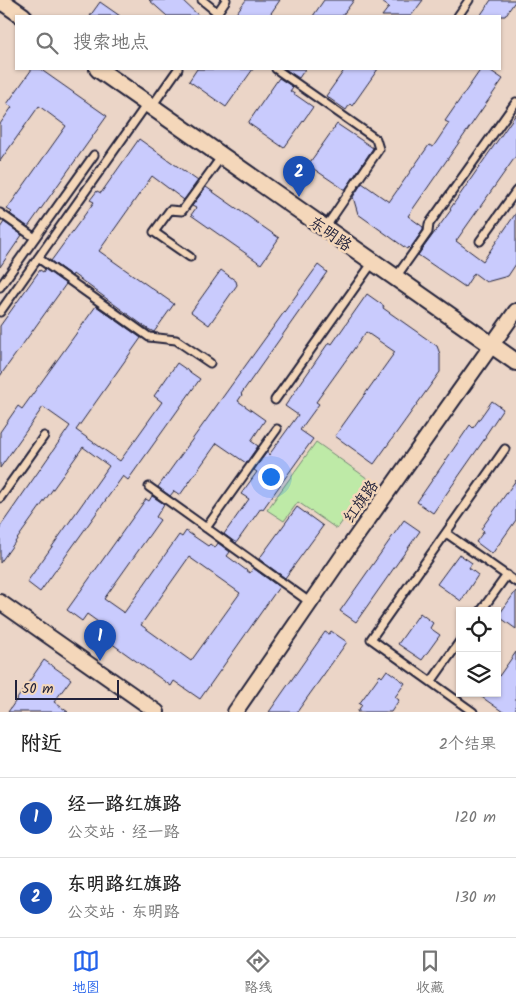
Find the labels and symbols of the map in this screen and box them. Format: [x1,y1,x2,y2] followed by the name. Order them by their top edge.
[283,156,315,197] pin: 2
[303,210,357,258] street label: 东明路
[258,464,284,490] your location
[337,475,385,529] street label: 红旗路
[84,620,116,661] pin: 1
[15,677,119,700] scale bar

